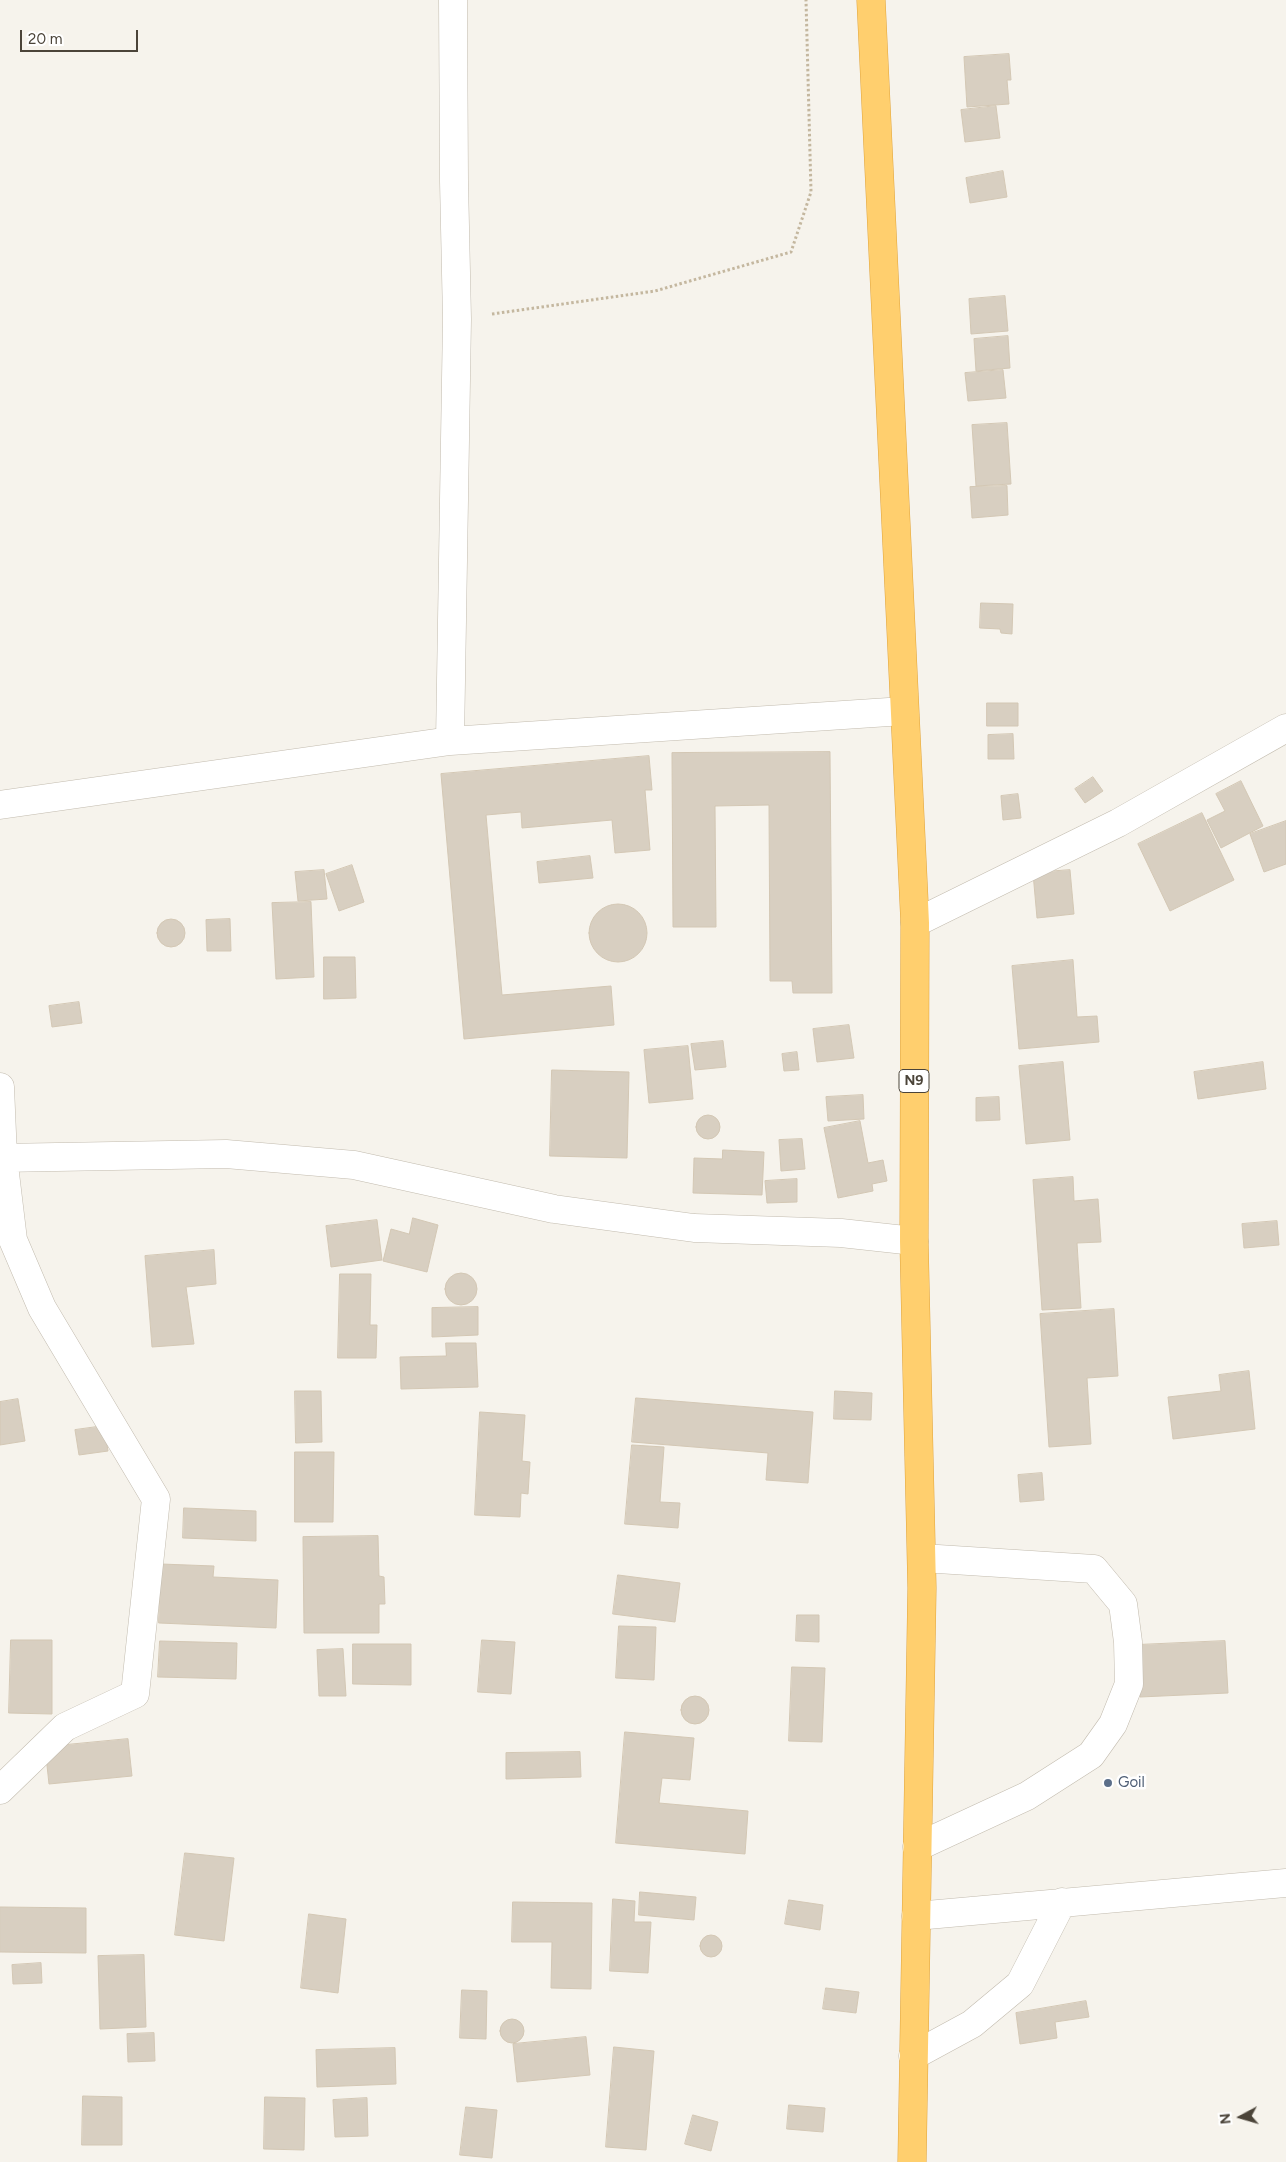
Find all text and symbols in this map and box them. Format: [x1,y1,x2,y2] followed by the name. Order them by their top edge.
[22,20,140,52] scale bar
[28,30,62,48] text: 20 m
[899,1070,929,1092] road number: N9
[1118,1774,1145,1792] place label: Goil
[1102,1777,1114,1789] marker: Goil
[1216,2092,1266,2142] north arrow
[1217,2112,1235,2125] text: N

